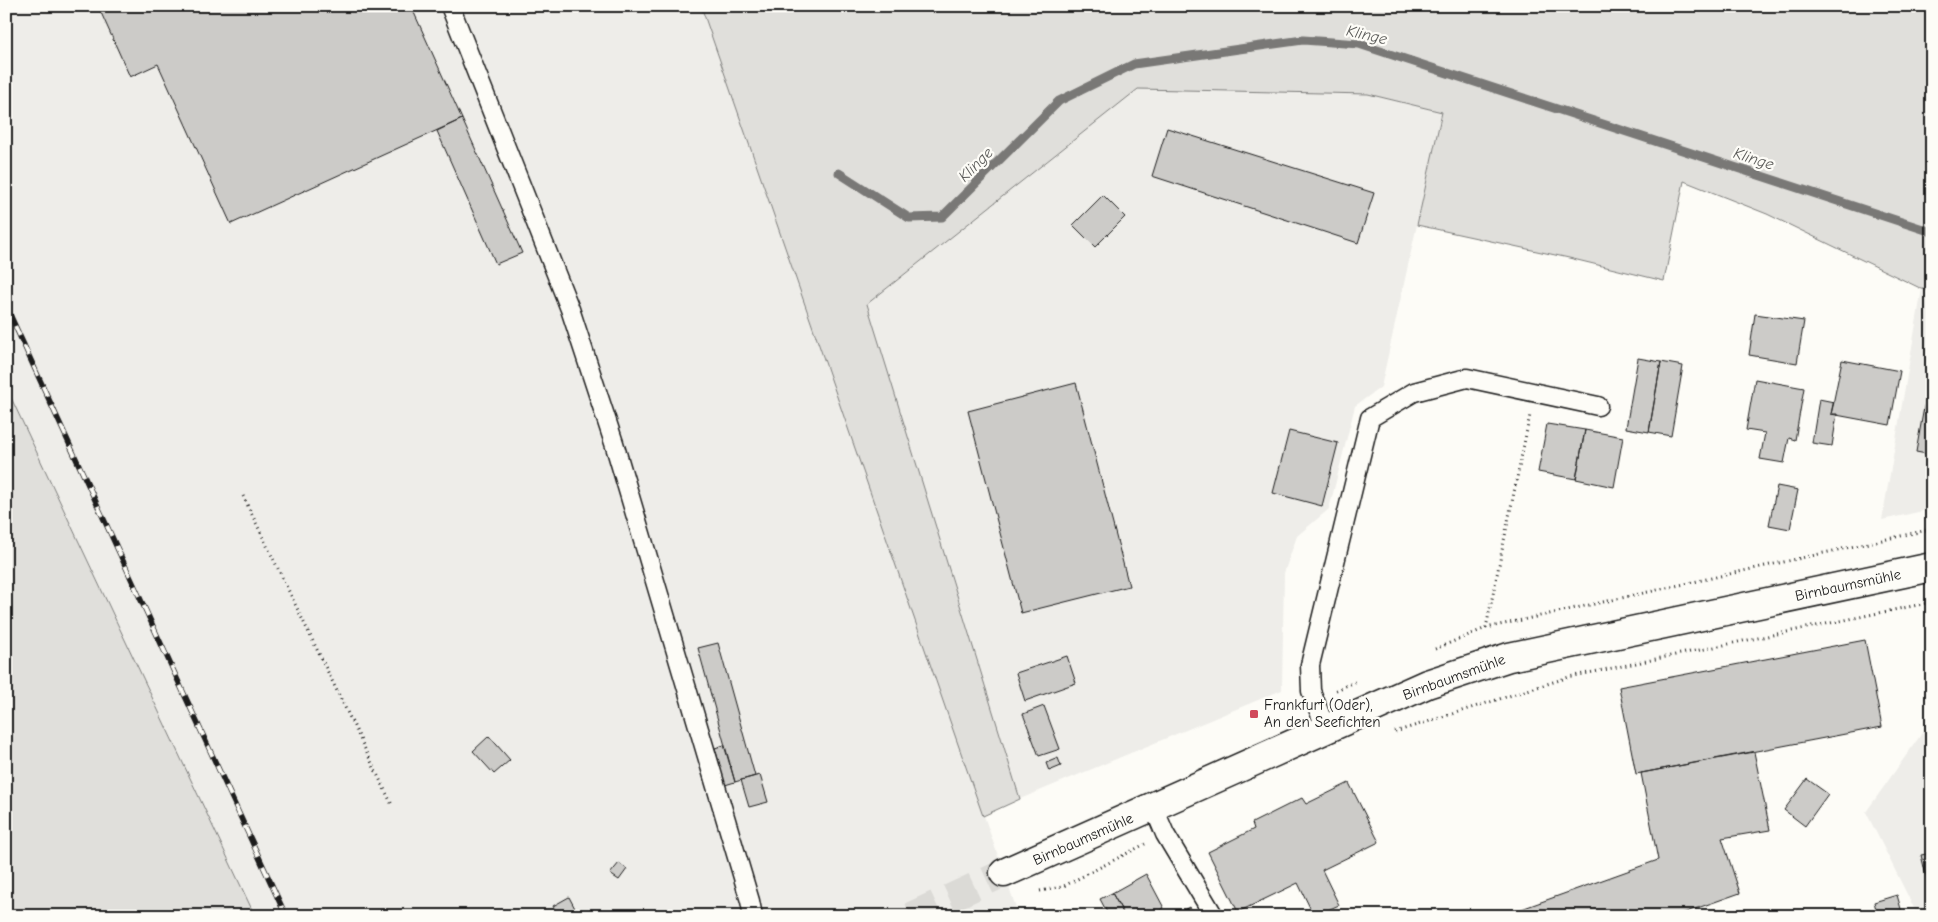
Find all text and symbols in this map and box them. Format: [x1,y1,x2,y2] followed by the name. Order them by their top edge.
[1345,22,1389,48] water label: Klinge
[955,144,997,186] water label: Klinge
[1731,144,1776,174] water label: Klinge
[1793,565,1903,605] street label: Birnbaumsmühle
[1400,650,1508,704] street label: Birnbaumsmühle
[1264,696,1381,731] place label: Frankfurt (Oder), An den Seefichten
[1248,708,1260,720] marker: Frankfurt (Oder), An den Seefichten
[1030,809,1136,869] street label: Birnbaumsmühle

